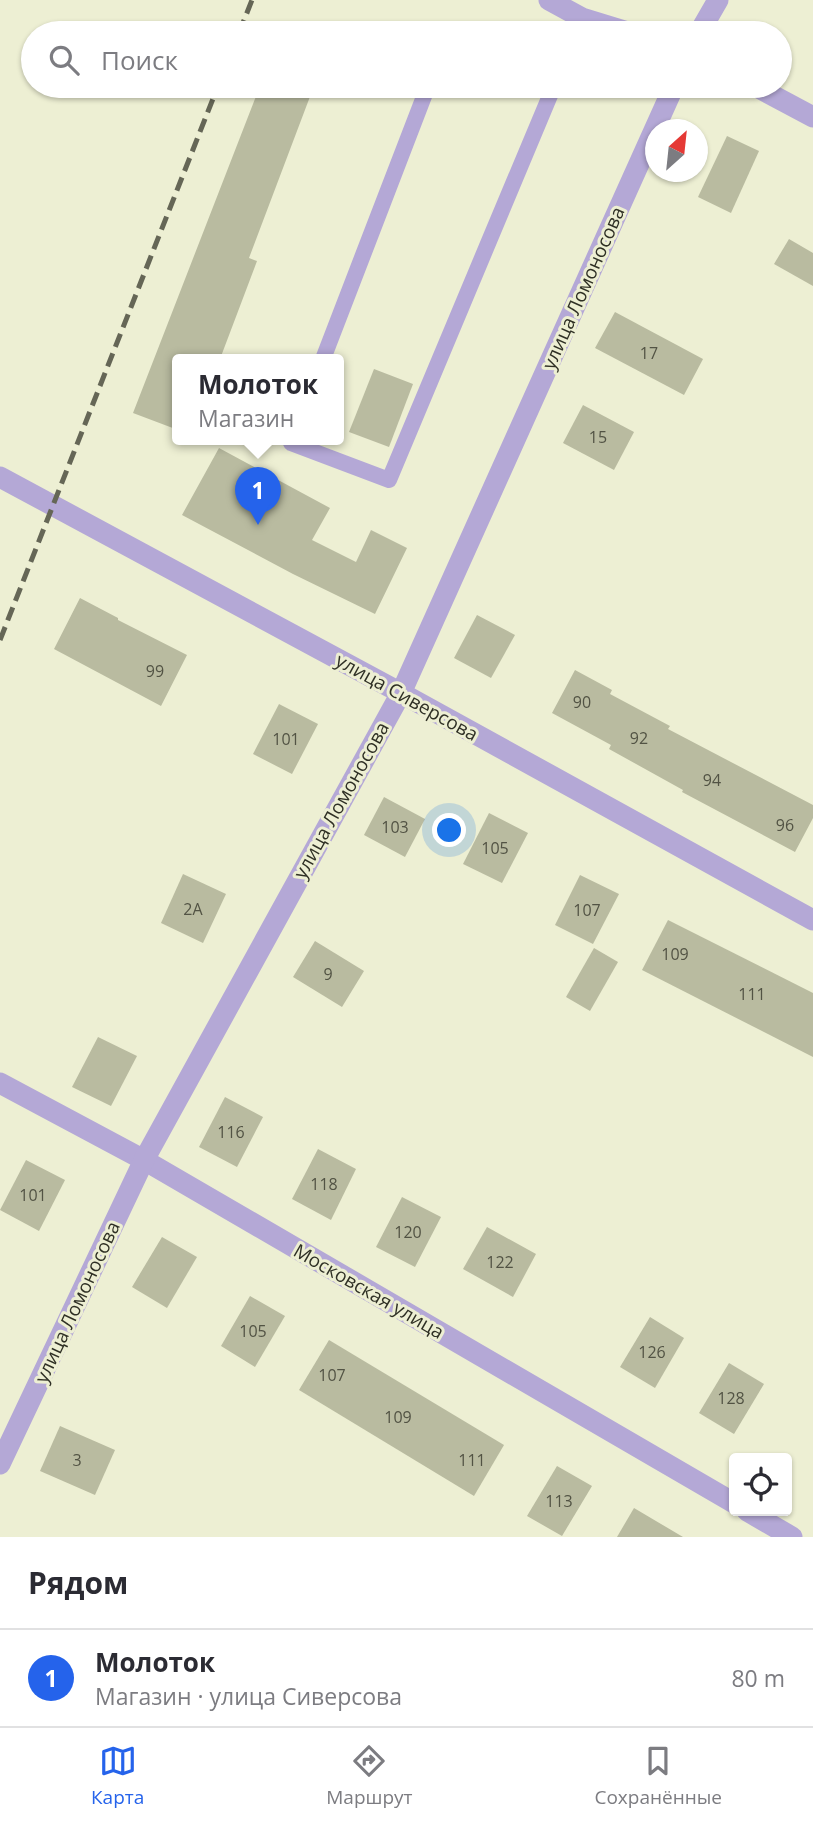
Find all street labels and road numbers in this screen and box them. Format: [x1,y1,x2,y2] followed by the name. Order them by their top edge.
[535,203,631,373] street label: улица Ломоносова
[331,647,483,747] street label: улица Сиверсова
[287,717,395,883] street label: улица Ломоносова
[28,1217,126,1387] street label: улица Ломоносова
[289,1237,449,1345] street label: Московская улица

